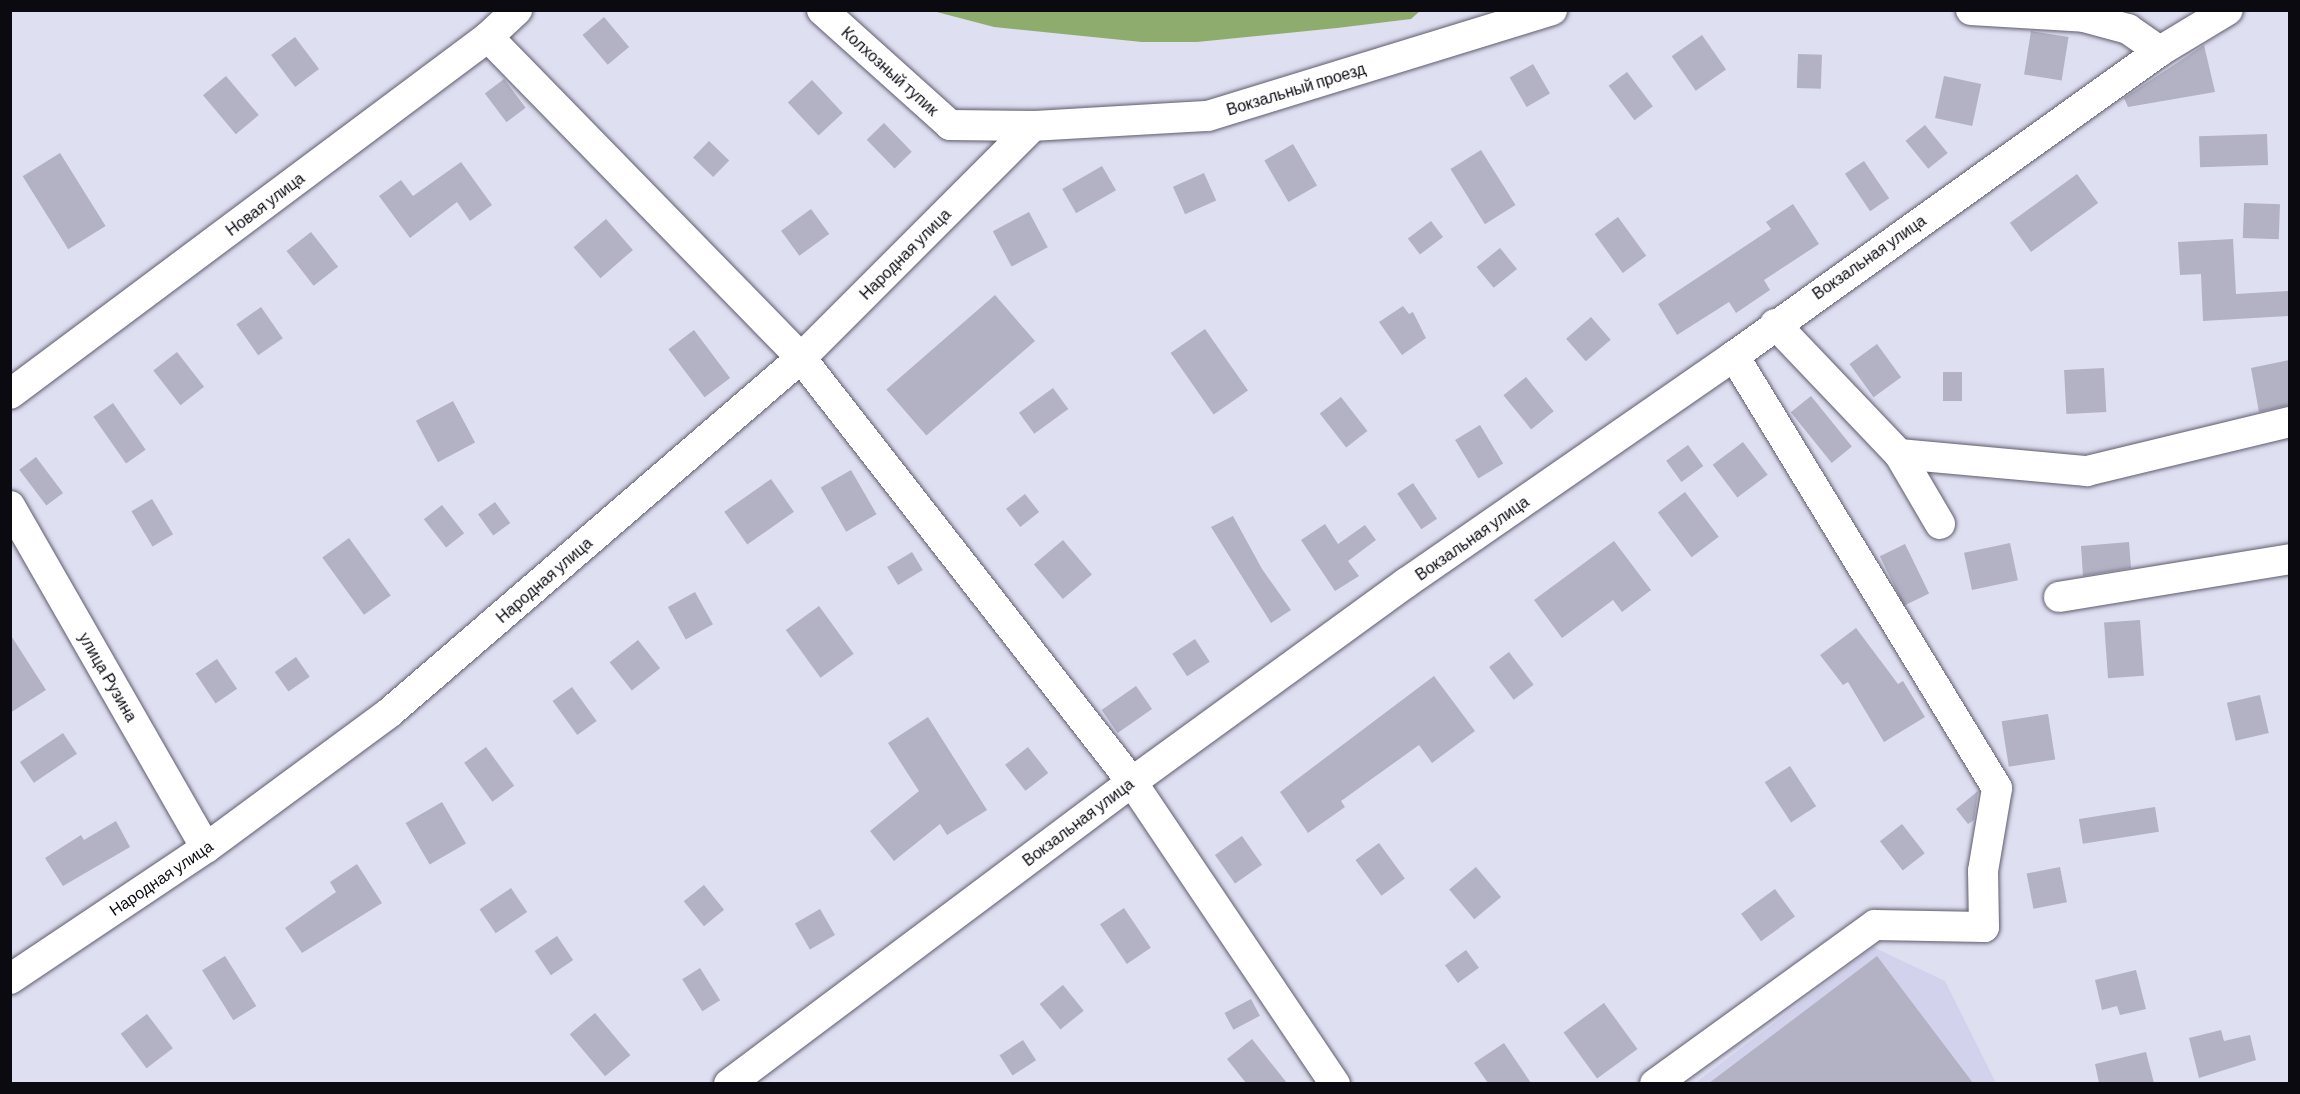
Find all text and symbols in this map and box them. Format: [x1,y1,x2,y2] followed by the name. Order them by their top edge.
[838,22,942,120] street label: Колхозный тупик
[1224,59,1368,119] street label: Вокзальный проезд
[222,168,308,240] street label: Новая улица
[855,204,955,304] street label: Народная улица
[1809,211,1929,303] street label: Вокзальная улица
[1412,492,1532,584] street label: Вокзальная улица
[492,533,596,627] street label: Народная улица
[75,629,141,725] street label: улица Рузина
[1019,774,1137,870] street label: Вокзальная улица
[106,836,216,920] street label: Народная улица

